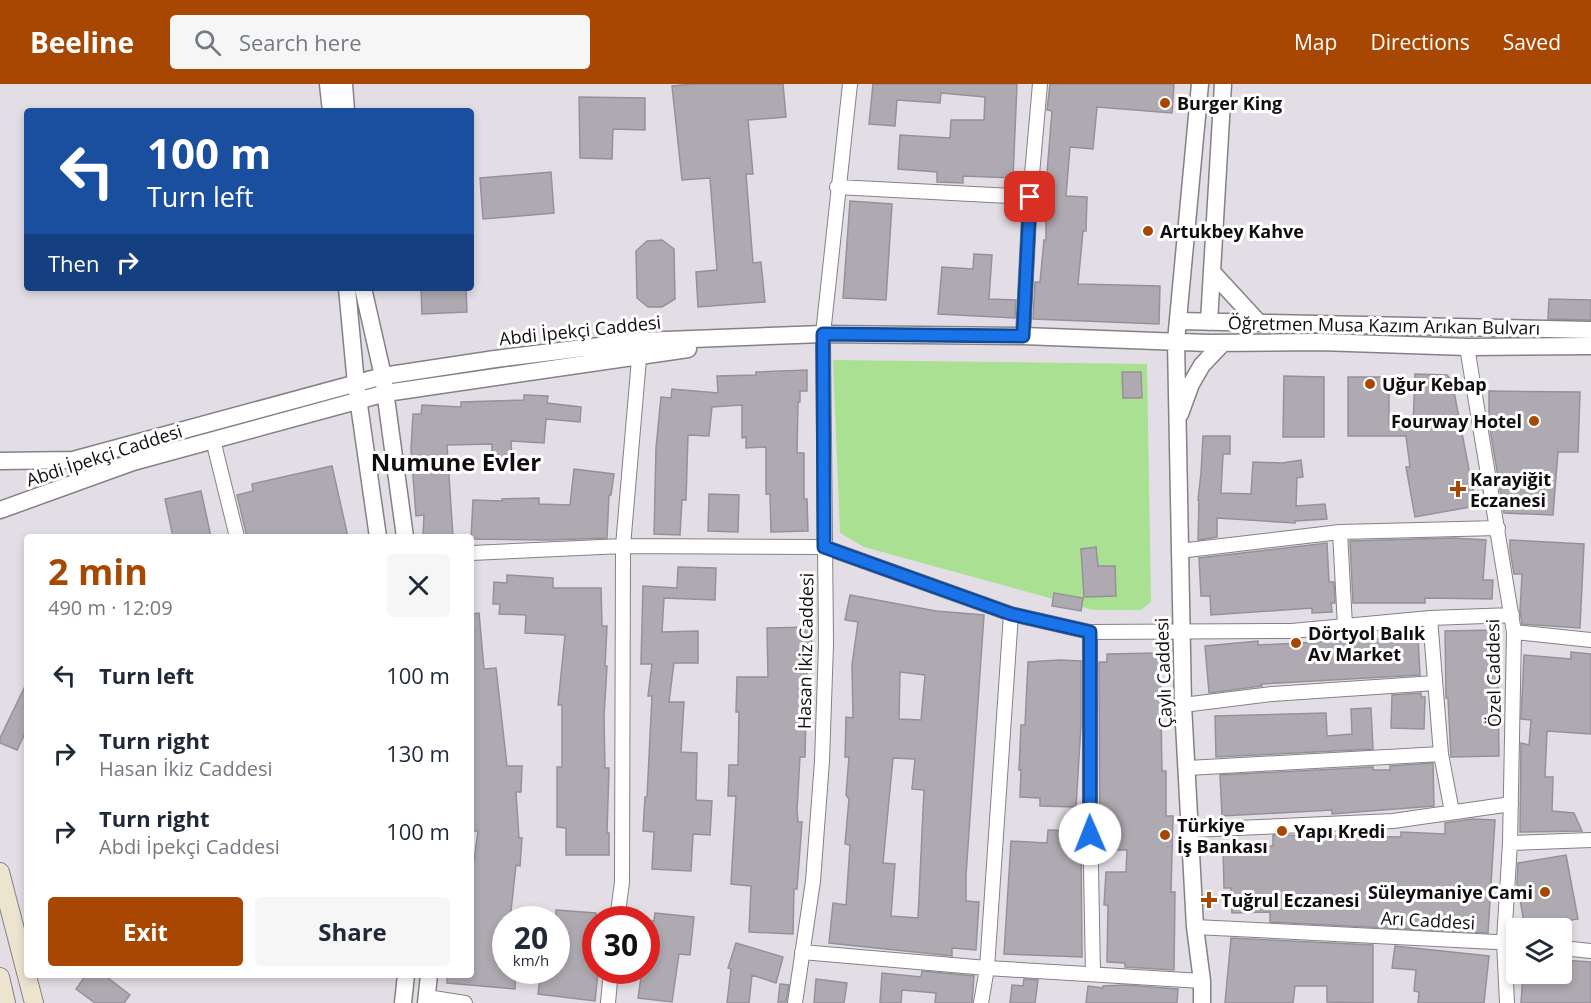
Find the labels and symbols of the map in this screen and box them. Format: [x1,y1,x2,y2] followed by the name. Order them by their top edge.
[1177,91,1282,115] place label: Burger King
[1158,96,1172,110] marker: Burger King
[1004,171,1055,222] pin
[1160,219,1304,243] place label: Artukbey Kahve
[1141,224,1155,238] marker: Artukbey Kahve
[498,310,662,350] street label: Abdi İpekçi Caddesi
[1228,310,1540,340] street label: Öğretmen Musa Kazım Arıkan Bulvarı
[1382,372,1487,396] place label: Uğur Kebap
[1363,377,1377,391] marker: Uğur Kebap
[1391,409,1522,433] place label: Fourway Hotel
[1527,414,1541,428] marker: Fourway Hotel
[23,418,185,492] street label: Abdi İpekçi Caddesi
[371,445,541,478] district label: Numune Evler
[1470,467,1551,512] place label: Karayiğit Eczanesi
[1451,482,1465,496] marker: Karayiğit Eczanesi
[792,573,818,729] street label: Hasan İkiz Caddesi
[1149,617,1177,729] street label: Çaylı Caddesi
[1480,619,1506,727] street label: Özel Caddesi
[1308,621,1426,666] place label: Dörtyol Balık Av Market
[1289,636,1303,650] marker: Dörtyol Balık Av Market
[1058,802,1122,866] position arrow
[1177,813,1268,858] place label: Türkiye İş Bankası
[1294,819,1385,843] place label: Yapı Kredi
[1275,824,1289,838] marker: Yapı Kredi
[1158,828,1172,842] marker: Türkiye İş Bankası
[1368,880,1533,904] place label: Süleymaniye Cami
[1538,885,1552,899] marker: Süleymaniye Cami
[1221,888,1360,912] place label: Tuğrul Eczanesi
[1202,893,1216,907] marker: Tuğrul Eczanesi
[582,906,660,984] speed limit sign: 30
[1380,906,1476,934] street label: Arı Caddesi

